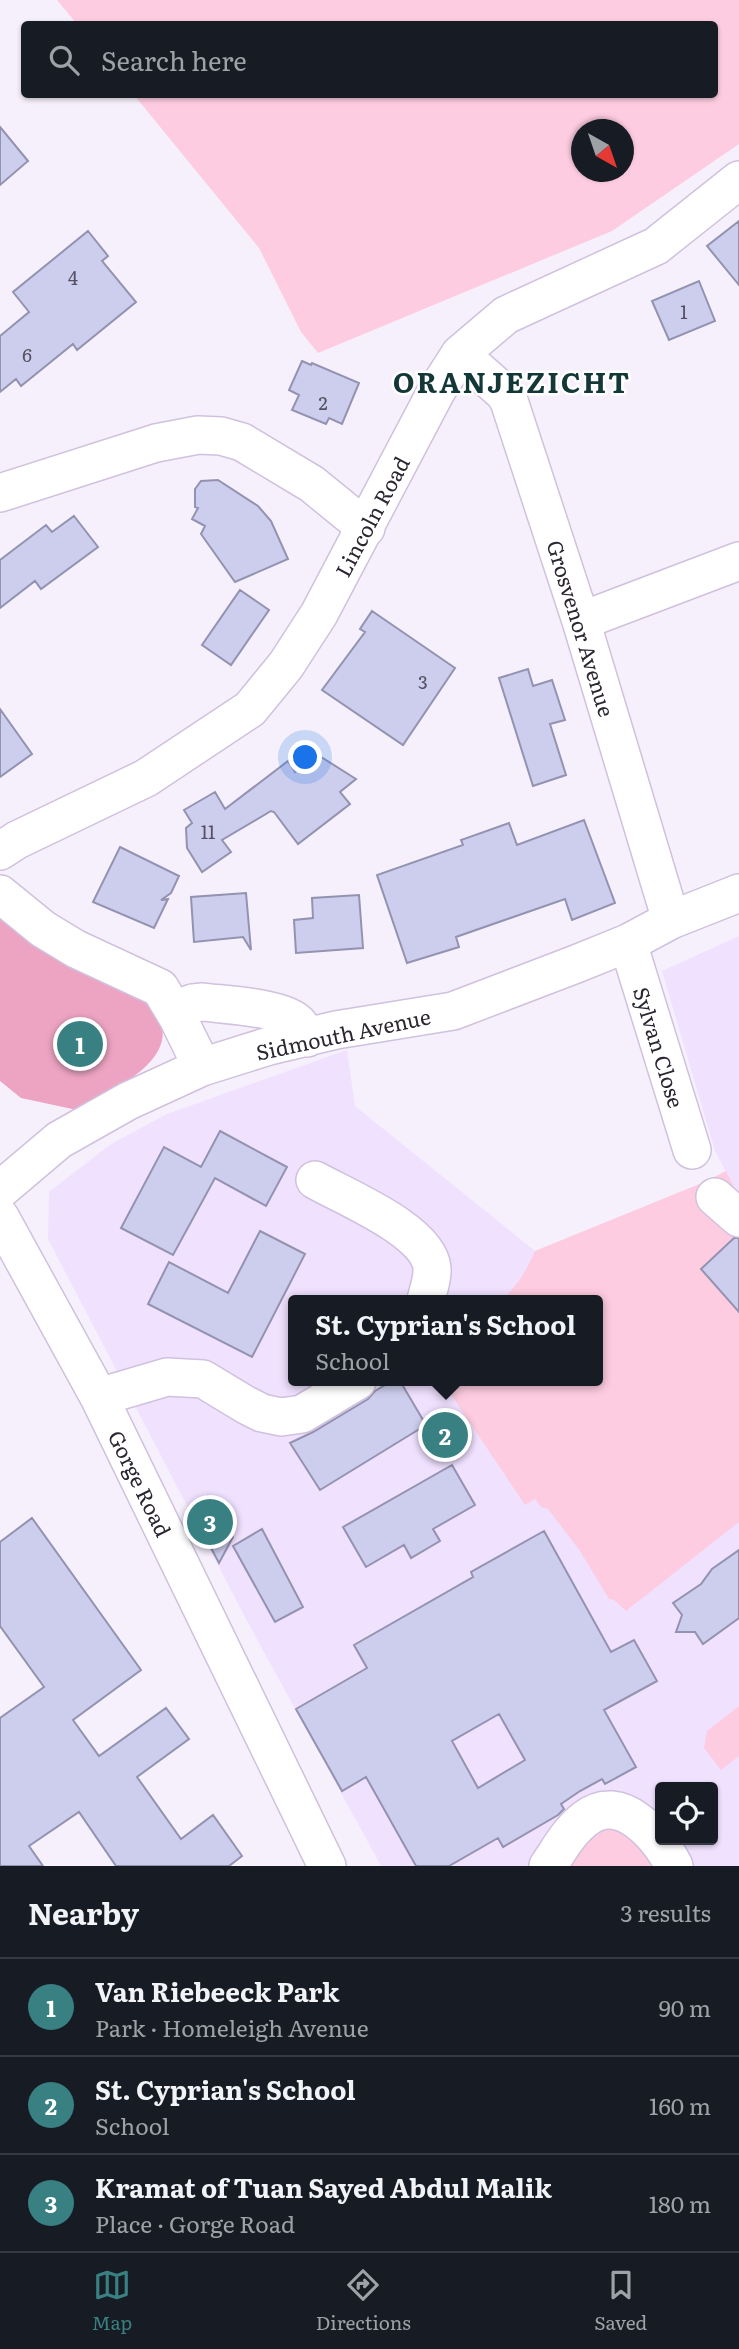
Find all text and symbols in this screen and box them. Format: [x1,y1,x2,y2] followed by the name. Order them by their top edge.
[21,21,718,98] search box
[101,40,247,79] text: Search here
[45,41,83,79] icon: search
[571,119,634,182] north arrow
[68,264,78,291] house number: 4
[680,298,688,325] house number: 1
[22,341,32,368] house number: 6
[393,360,631,402] district label: ORANJEZICHT
[318,389,328,416] house number: 2
[326,450,416,582] street label: Lincoln Road
[540,536,624,720] street label: Grosvenor Avenue
[418,668,428,695] house number: 3
[288,740,322,774] your location
[201,818,215,845] house number: 11
[627,983,693,1111] street label: Sylvan Close
[253,999,433,1067] street label: Sidmouth Avenue
[57,1018,103,1070] pin: 1
[288,1295,603,1386] popup
[315,1304,576,1343] text: St. Cyprian's School
[315,1343,390,1377] text: School
[422,1409,468,1461] pin: 2
[102,1424,180,1542] street label: Gorge Road
[187,1496,233,1548] pin: 3
[655,1782,718,1845] map controls
[655,1782,718,1845] button: locate
[28,1890,139,1934] text: Nearby
[620,1895,711,1929] text: 3 results
[95,1971,340,2010] text: Van Riebeeck Park
[46,1990,56,2024] text: 1
[659,1990,711,2024] text: 90 m
[95,2010,369,2044] text: Park · Homeleigh Avenue
[95,2069,356,2108] text: St. Cyprian's School
[45,2088,57,2122] text: 2
[649,2088,711,2122] text: 160 m
[95,2108,169,2142] text: School
[95,2167,552,2206] text: Kramat of Tuan Sayed Abdul Malik
[45,2186,57,2220] text: 3
[649,2186,711,2220] text: 180 m
[95,2206,295,2240] text: Place · Gorge Road
[92,2266,132,2336] tab: Map
[316,2266,411,2336] tab: Directions
[594,2266,647,2336] tab: Saved

